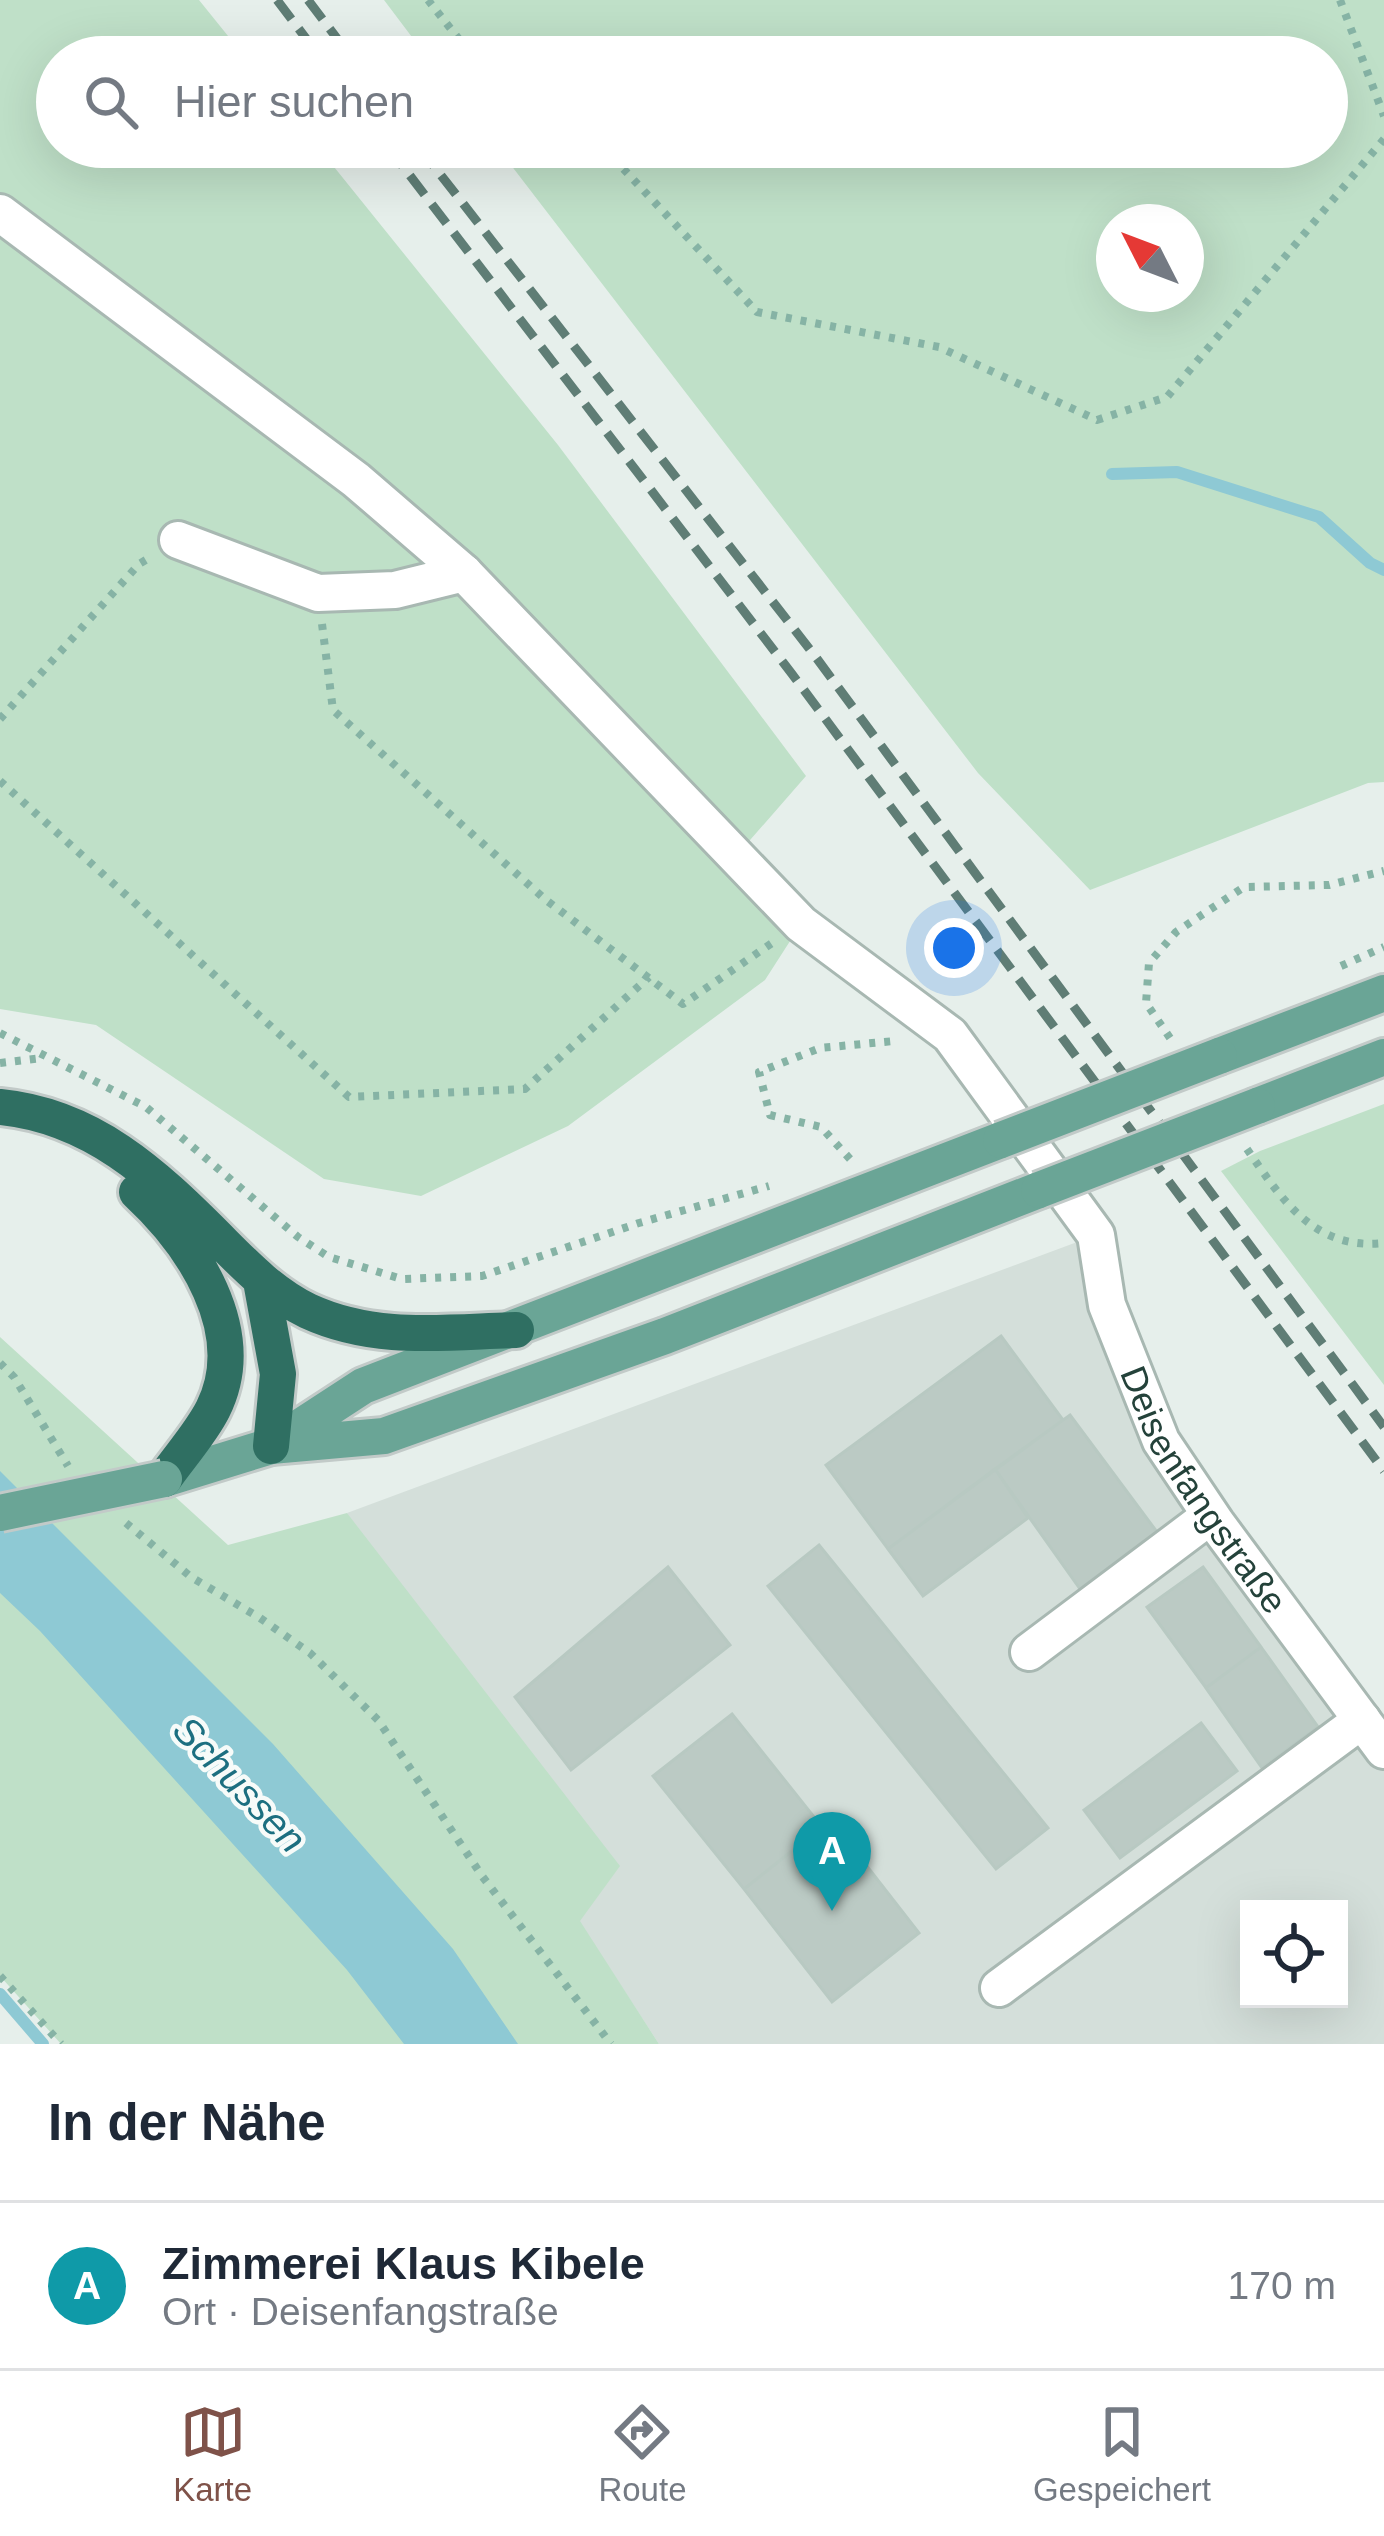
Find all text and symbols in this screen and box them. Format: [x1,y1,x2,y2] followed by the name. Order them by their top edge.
[36,36,1348,168] search box
[78,69,144,135] icon: search
[174,76,414,127] text: Hier suchen
[1096,204,1204,312] north arrow
[924,918,984,978] your location
[1112,1360,1296,1621] street label: Deisenfangstraße
[165,1708,315,1861] water label: Schussen
[793,1812,871,1911] pin: A
[1240,1900,1348,2008] map controls
[1240,1900,1348,2008] button: locate
[48,2094,326,2151] text: In der Nähe
[162,2238,645,2289] text: Zimmerei Klaus Kibele
[73,2264,101,2307] text: A
[1228,2264,1336,2307] text: 170 m
[162,2290,559,2333] text: Ort · Deisenfangstraße
[173,2399,252,2509] tab: Karte
[598,2399,687,2509] tab: Route
[1033,2399,1211,2509] tab: Gespeichert

